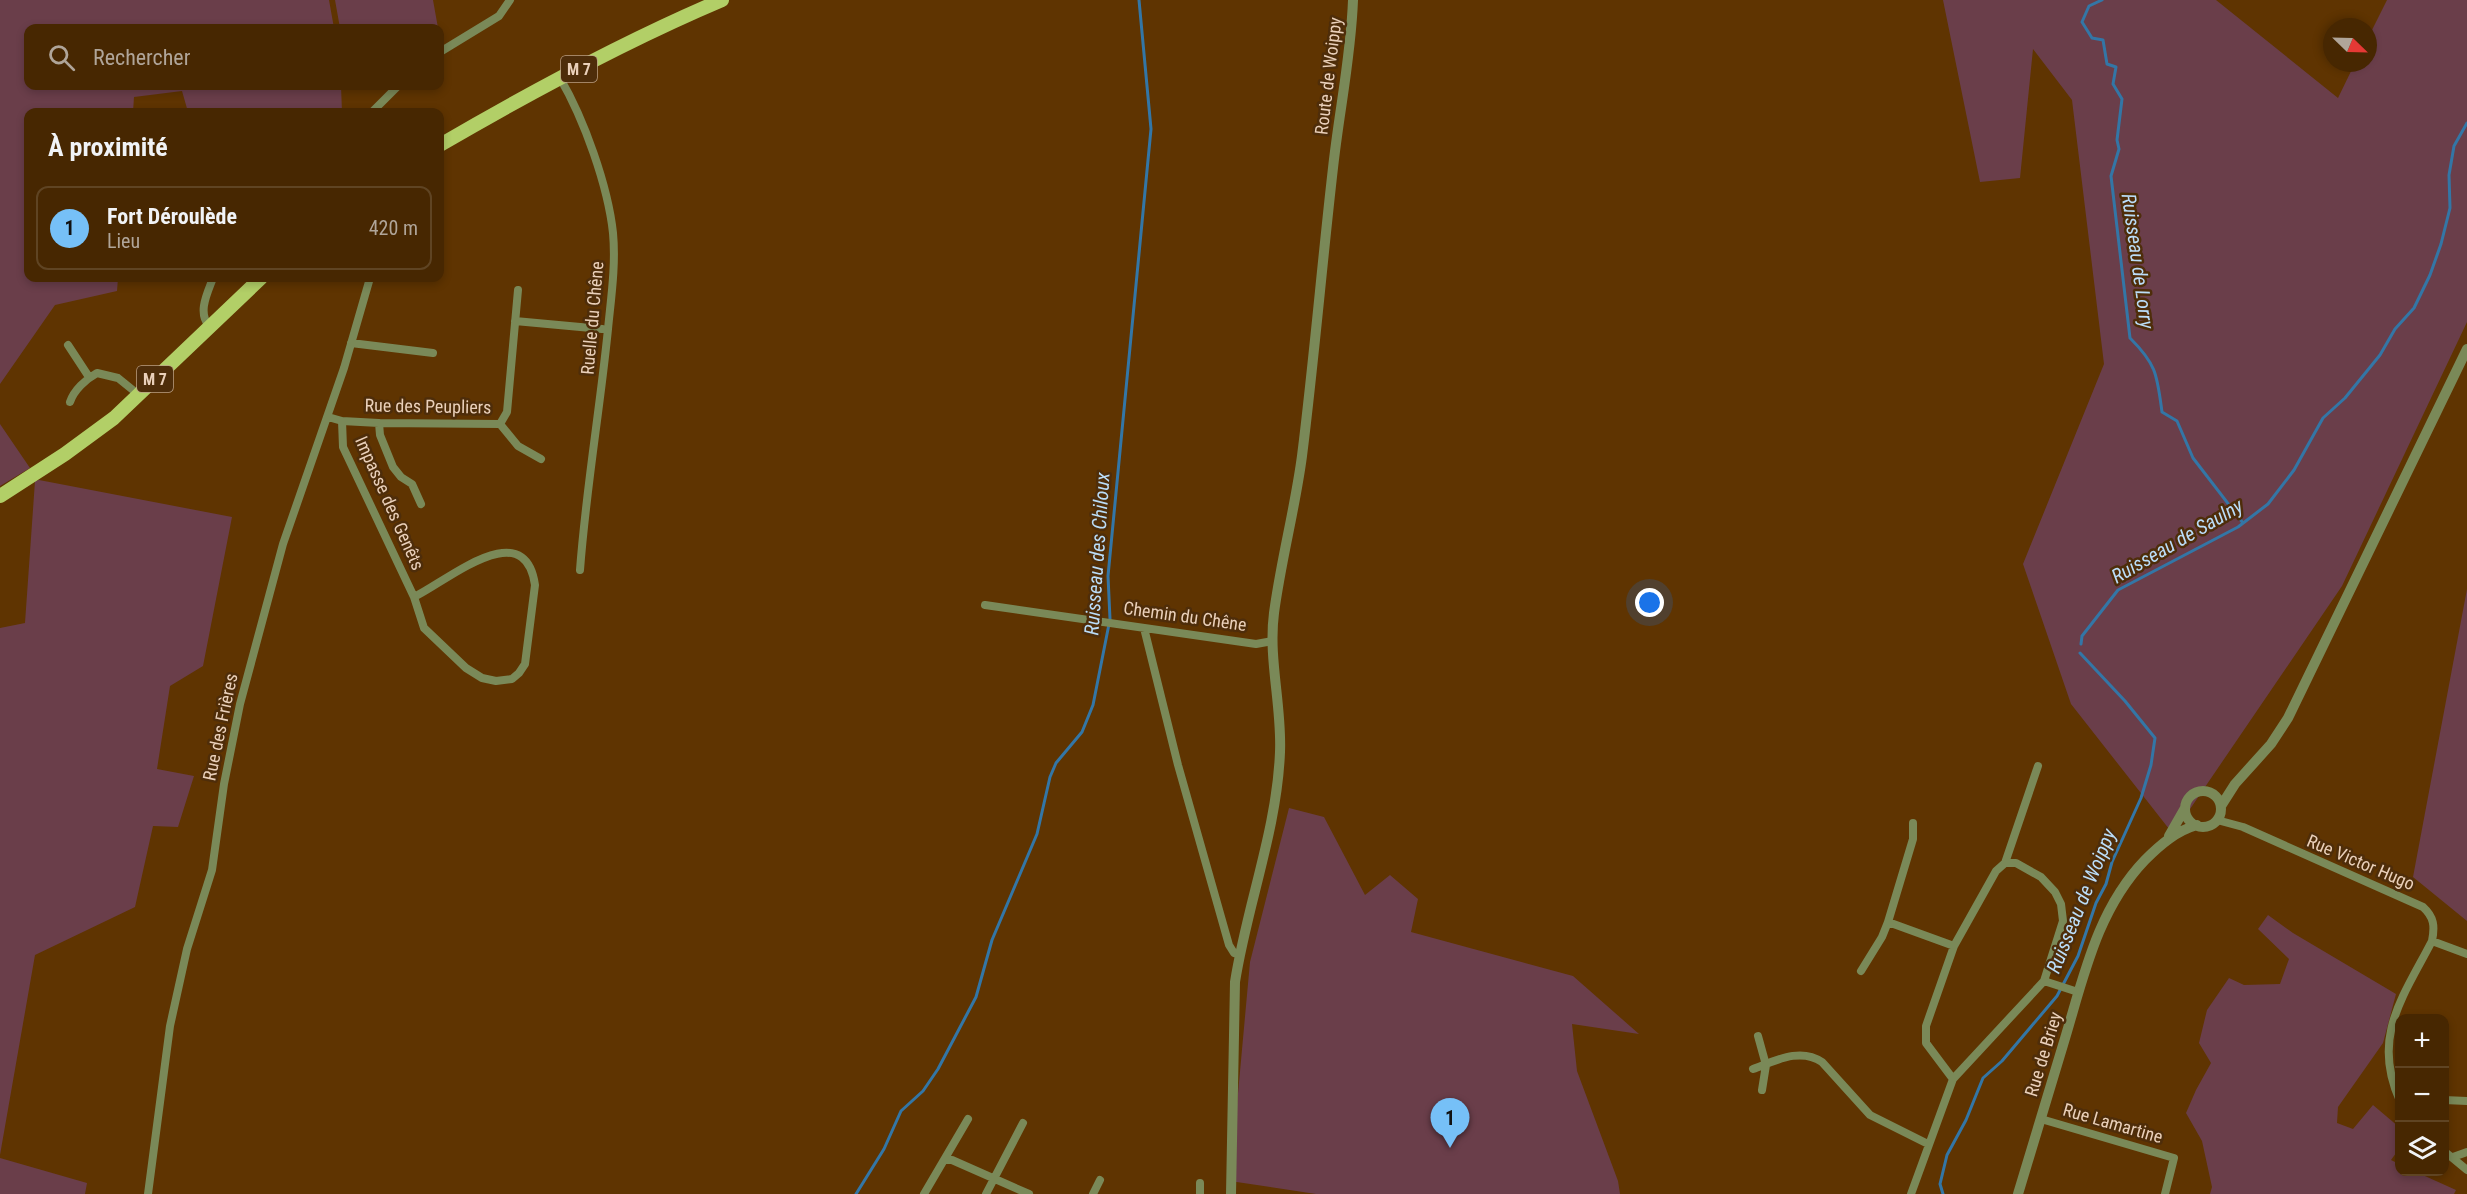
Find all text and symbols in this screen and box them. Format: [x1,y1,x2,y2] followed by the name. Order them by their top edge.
[1310,15,1346,136] street label: Route de Woippy
[2323,18,2377,72] north arrow
[24,24,444,90] search box
[45,41,78,74] icon: search
[93,45,190,70] text: Rechercher
[561,56,597,82] road number: M 7
[48,132,168,162] text: À proximité
[2117,192,2160,331] water label: Ruisseau de Lorry
[107,204,237,229] text: Fort Déroulède
[64,216,75,240] text: 1
[369,216,418,240] text: 420 m
[107,229,140,253] text: Lieu
[577,260,607,376] street label: Ruelle du Chêne
[137,366,173,392] road number: M 7
[364,394,492,418] street label: Rue des Peupliers
[351,433,429,573] street label: Impasse des Genêts
[1079,471,1115,636] water label: Ruisseau des Chiloux
[2107,493,2248,588] water label: Ruisseau de Saulny
[1635,588,1664,617] your location
[1122,597,1248,635] street label: Chemin du Chêne
[198,672,242,782] street label: Rue des Frières
[2041,825,2121,977] water label: Ruisseau de Woippy
[2304,830,2418,894] street label: Rue Victor Hugo
[2020,1009,2066,1099] street label: Rue de Briey
[2395,1014,2449,1176] map controls
[2395,1014,2449,1068] button: +
[2395,1068,2449,1122] button: −
[1430,1098,1470,1148] pin: 1
[2061,1099,2165,1147] street label: Rue Lamartine
[2395,1122,2449,1176] button: layers

